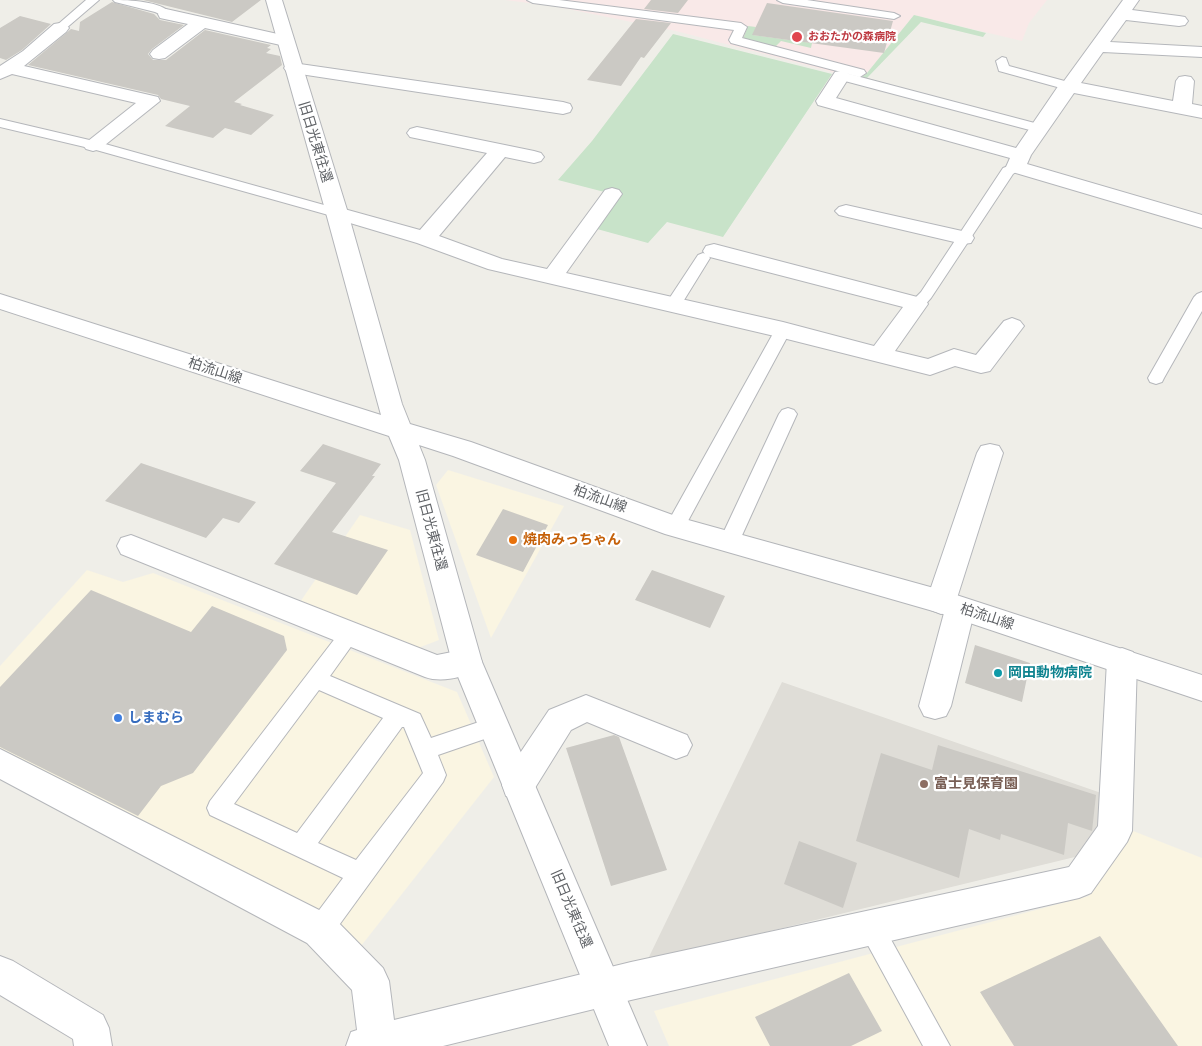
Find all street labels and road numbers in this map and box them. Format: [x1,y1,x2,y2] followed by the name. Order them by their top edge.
[295,99,335,185] street label: 旧日光東往還
[186,354,244,388] street label: 柏流山線
[571,482,629,516] street label: 柏流山線
[412,487,450,573] street label: 旧日光東往還
[958,600,1016,634] street label: 柏流山線
[547,867,595,951] street label: 旧日光東往還

